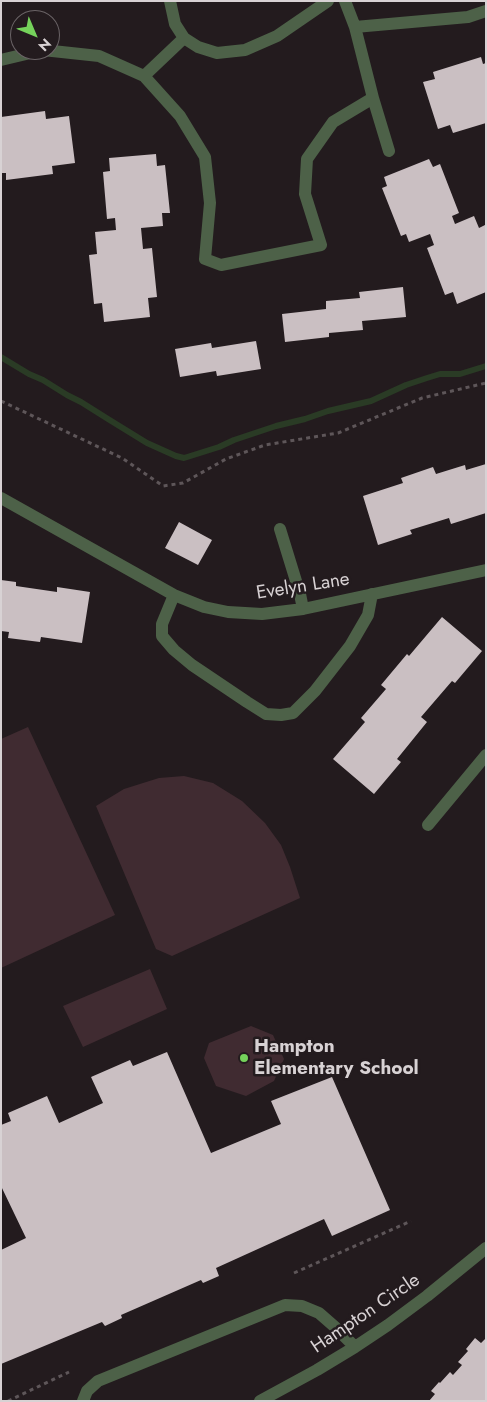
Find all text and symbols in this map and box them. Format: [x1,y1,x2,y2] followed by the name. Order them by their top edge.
[10,10,60,60] north arrow
[34,34,56,56] text: N
[255,568,351,606] street label: Evelyn Lane
[254,1036,419,1080] place label: Hampton Elementary School
[238,1052,250,1064] marker: Hampton Elementary School
[307,1269,425,1359] street label: Hampton Circle

